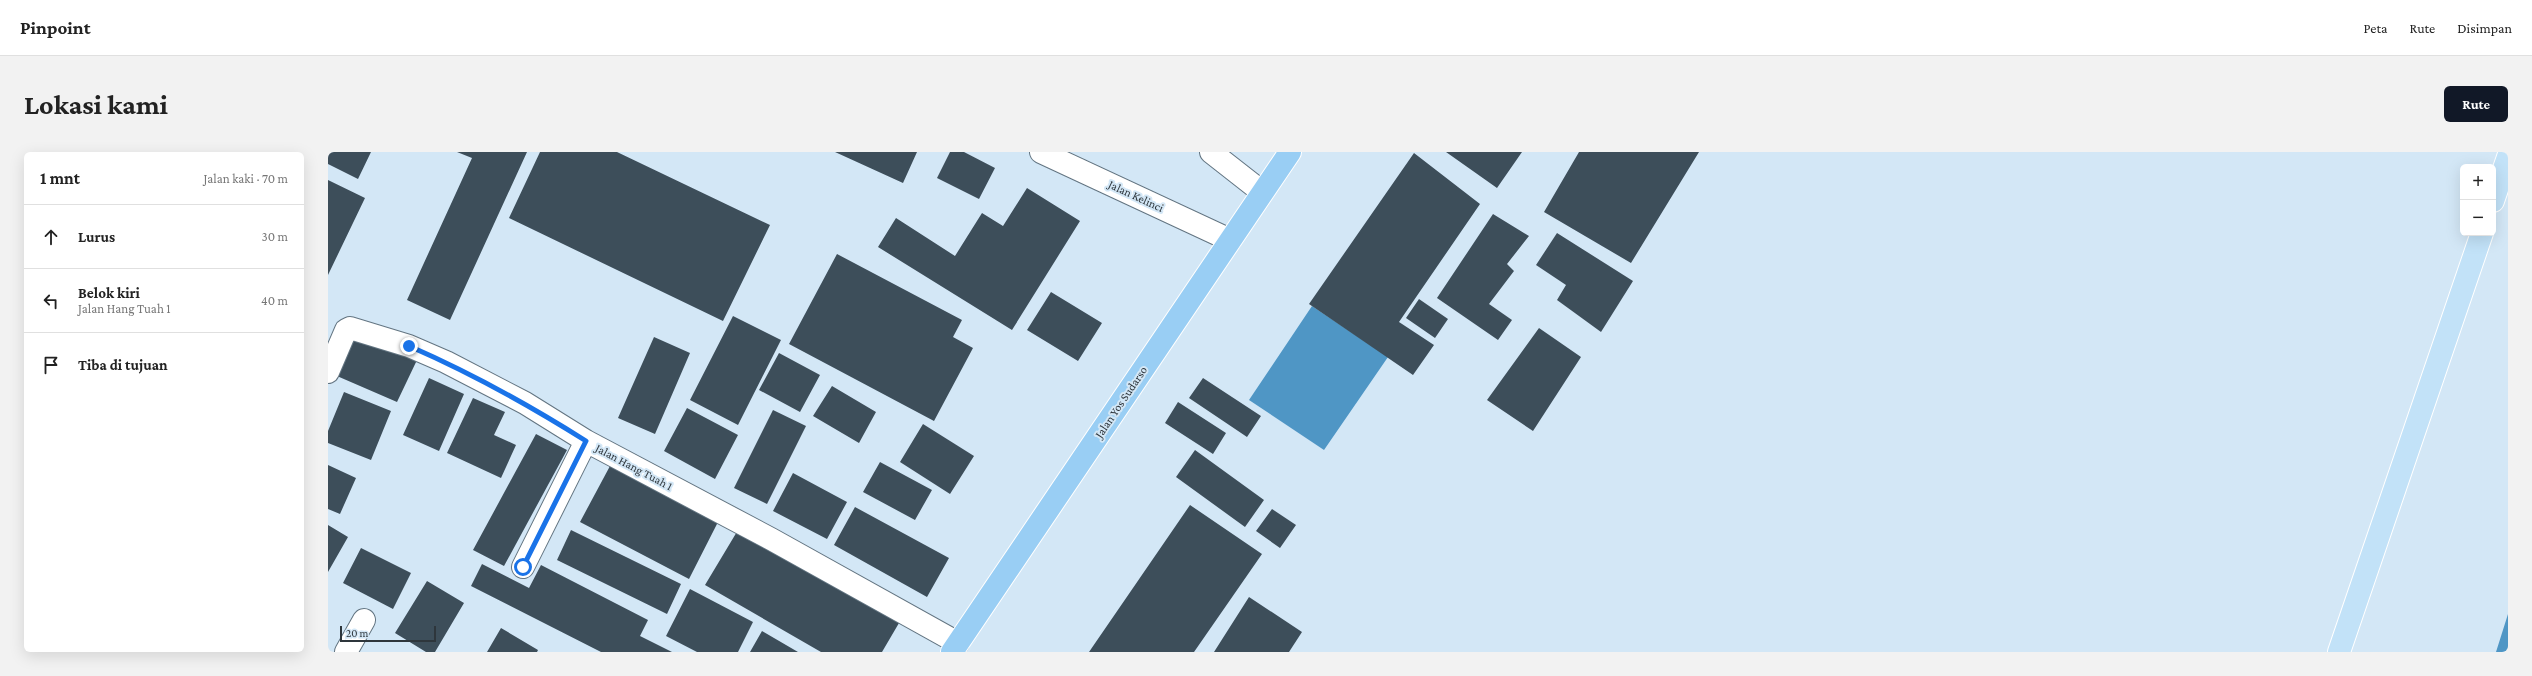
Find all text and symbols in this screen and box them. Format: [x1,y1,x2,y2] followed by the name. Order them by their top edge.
[20,17,91,38] text: Pinpoint
[2364,20,2388,36] text: Peta
[2410,20,2435,36] text: Rute
[2457,20,2512,36] text: Disimpan
[2444,86,2508,122] button: Rute
[24,89,168,120] text: Lokasi kami
[2460,164,2496,236] map controls
[2460,164,2496,200] button: +
[40,169,80,188] text: 1 mnt
[203,171,288,186] text: Jalan kaki · 70 m
[1105,177,1166,215] street label: Jalan Kelinci
[2460,200,2496,236] button: −
[40,226,62,248] icon: ahead
[78,229,115,245] text: Lurus
[262,229,288,244] text: 30 m
[78,285,140,301] text: Belok kiri
[40,290,62,312] icon: left
[261,293,288,308] text: 40 m
[78,301,171,316] text: Jalan Hang Tuah 1
[400,337,418,355] route end
[40,354,62,376] icon: arrive
[78,357,168,373] text: Tiba di tujuan
[1091,363,1150,441] street label: Jalan Yos Sudarso
[592,440,675,493] street label: Jalan Hang Tuah 1
[514,558,532,576] route start
[340,624,436,643] scale bar
[346,627,368,639] text: 20 m

